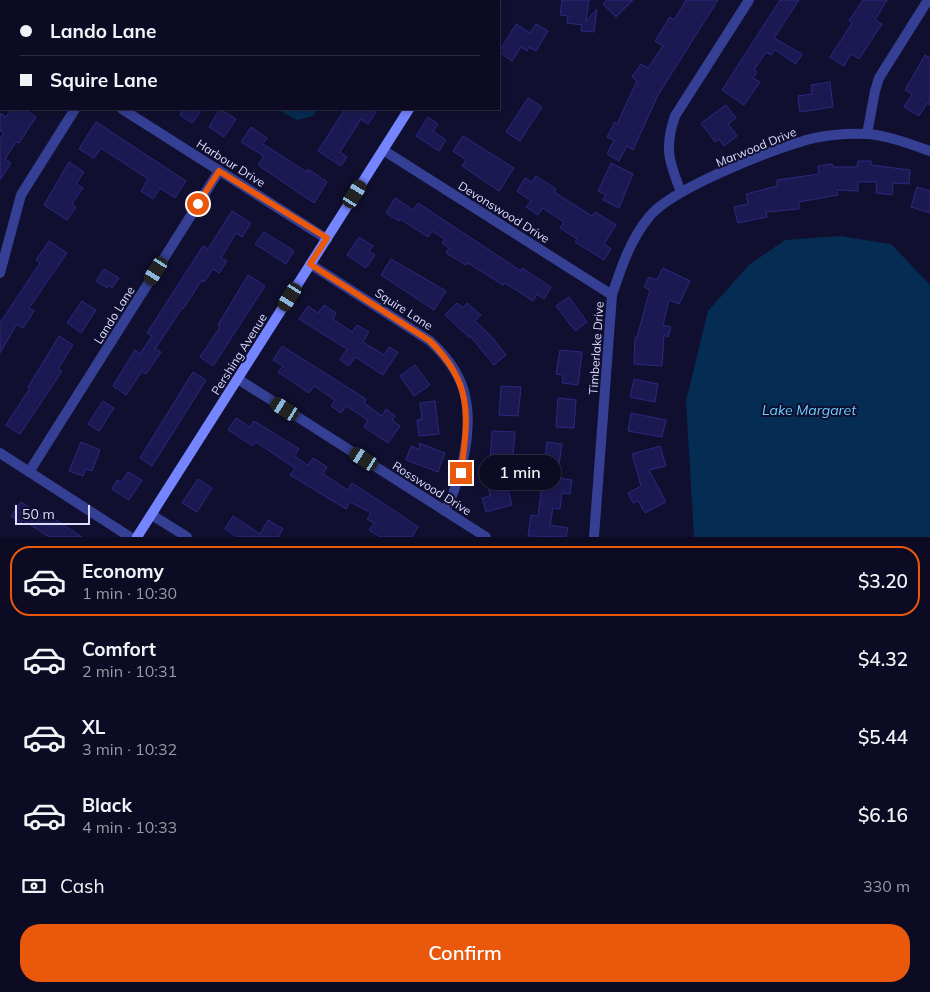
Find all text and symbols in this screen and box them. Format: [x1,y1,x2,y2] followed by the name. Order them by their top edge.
[50,19,156,43] text: Lando Lane
[50,68,158,92] text: Squire Lane
[714,124,798,170] street label: Marwood Drive
[194,136,268,190] street label: Harbour Drive
[340,177,369,211] car
[456,178,552,246] street label: Devonswood Drive
[187,193,209,215] route start
[141,254,170,288] car
[275,280,304,314] car
[90,283,138,347] street label: Lando Lane
[372,285,436,333] street label: Squire Lane
[585,301,607,395] street label: Timberlake Drive
[208,310,270,398] street label: Pershing Avenue
[268,395,301,423] car
[762,401,857,419] water label: Lake Margaret
[347,445,380,473] car
[478,456,561,490] callout: 1 min
[390,458,474,518] street label: Rosswood Drive
[450,462,472,484] route end
[499,462,541,482] text: 1 min
[15,502,90,525] scale bar
[22,505,55,523] text: 50 m
[22,559,67,604] icon: car
[82,559,164,583] text: Economy
[858,569,908,593] text: $3.20
[82,583,177,603] text: 1 min · 10:30
[22,637,67,682] icon: car
[82,637,156,661] text: Comfort
[858,647,908,671] text: $4.32
[82,661,177,681] text: 2 min · 10:31
[22,715,67,760] icon: car
[82,715,105,739] text: XL
[858,725,908,749] text: $5.44
[82,739,177,759] text: 3 min · 10:32
[22,793,67,838] icon: car
[82,793,132,817] text: Black
[858,803,908,827] text: $6.16
[82,817,177,837] text: 4 min · 10:33
[20,872,48,900] icon: cash
[60,874,105,898] text: Cash
[863,876,910,896] text: 330 m
[20,924,910,982] button: Confirm

